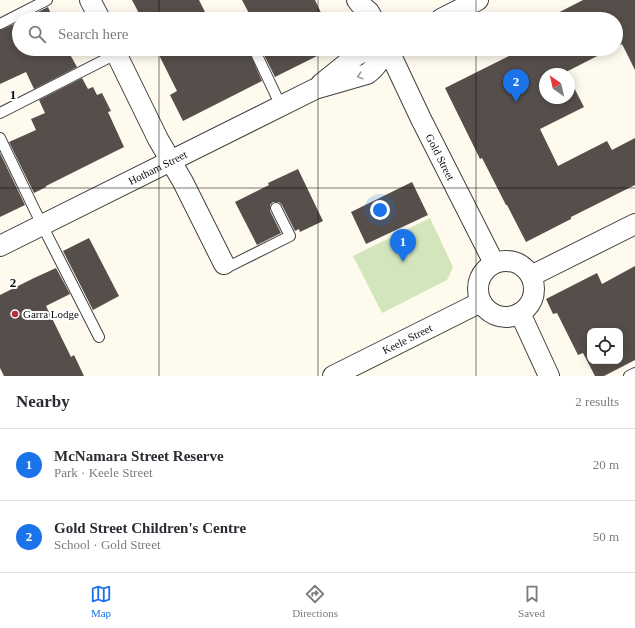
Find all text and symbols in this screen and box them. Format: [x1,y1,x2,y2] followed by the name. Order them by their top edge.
[12,12,623,56] search box
[26,23,48,45] icon: search
[58,26,128,42] text: Search here
[539,68,575,104] north arrow
[503,69,529,102] pin: 2
[357,71,364,80] one-way arrow
[10,87,16,102] text: 1
[424,132,457,182] street label: Gold Street
[126,148,189,187] street label: Hotham Street
[370,200,390,220] your location
[390,229,416,262] pin: 1
[10,275,16,290] text: 2
[23,308,79,320] place label: Garra Lodge
[10,309,20,319] marker: Garra Lodge
[380,321,434,356] street label: Keele Street
[587,328,623,364] map controls
[587,328,623,364] button: locate
[16,392,70,411] text: Nearby
[575,394,619,409] text: 2 results
[54,448,224,464] text: McNamara Street Reserve
[26,457,32,472] text: 1
[593,457,619,472] text: 20 m
[54,465,153,480] text: Park · Keele Street
[54,520,246,536] text: Gold Street Children's Centre
[26,529,32,544] text: 2
[593,529,619,544] text: 50 m
[54,537,161,552] text: School · Gold Street
[90,583,112,619] tab: Map
[292,583,338,619] tab: Directions
[518,583,545,619] tab: Saved

